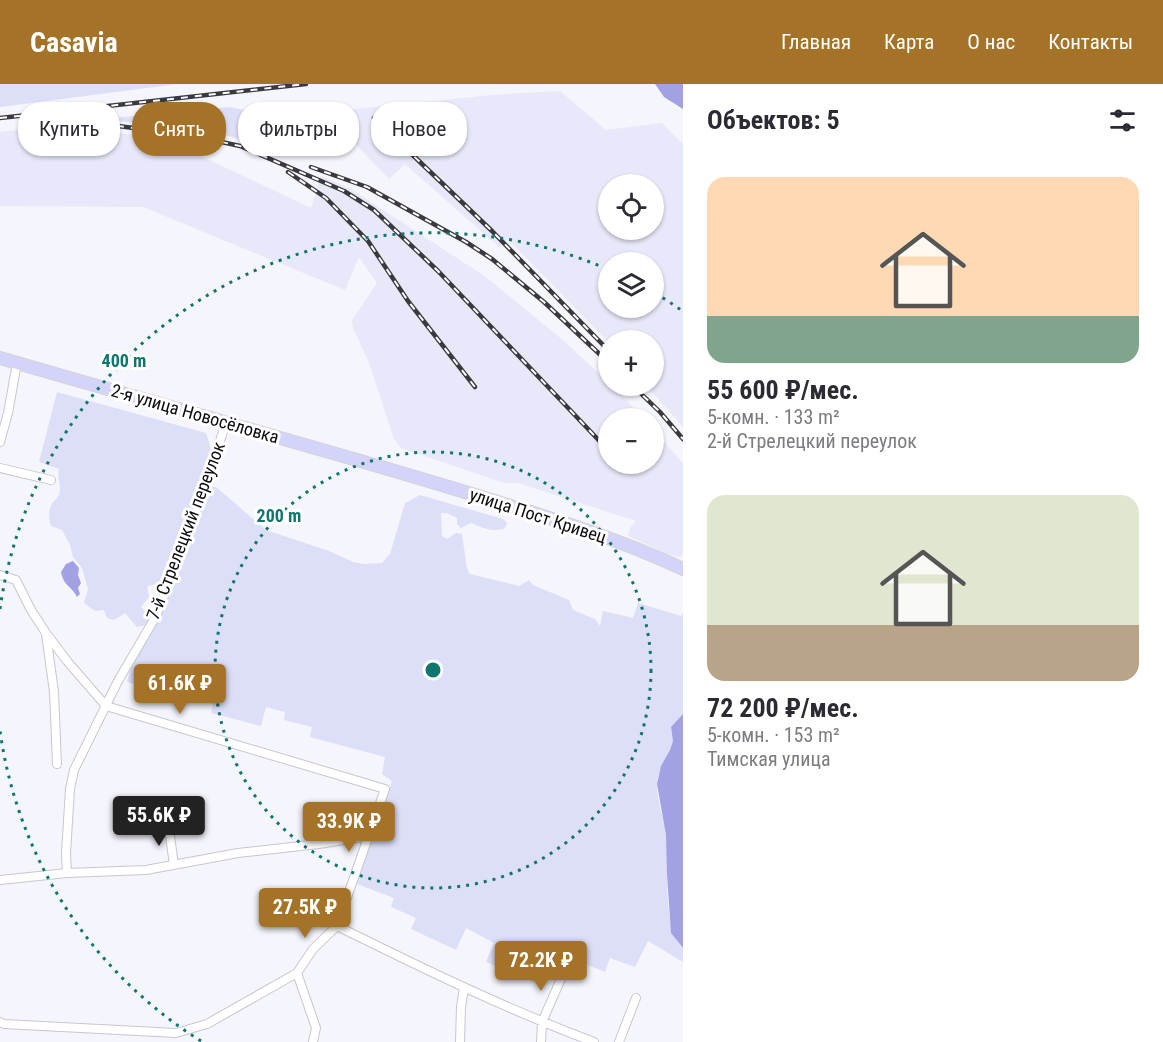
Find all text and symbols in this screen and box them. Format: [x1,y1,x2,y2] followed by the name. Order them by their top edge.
[30,26,118,59] text: Casavia
[781,30,851,54] text: Главная
[884,30,934,54] text: Карта
[967,30,1015,54] text: О нас
[1048,30,1133,54] text: Контакты
[18,102,120,156] chip: Купить
[132,102,226,156] chip: Снять
[238,102,359,156] chip: Фильтры
[371,102,467,156] chip: Новое
[1106,104,1139,137] icon: filters
[707,105,840,135] text: Объектов: 5
[598,174,664,474] map controls
[598,174,664,240] button: locate
[869,216,977,324] icon: home
[598,252,664,318] button: layers
[598,330,664,396] button: +
[102,350,146,371] text: 400 m
[707,375,859,405] text: 55 600 ₽/мес.
[109,380,281,448] street label: 2-я улица Новосёловка
[707,405,840,429] text: 5-комн. · 133 m²
[598,408,664,474] button: −
[707,429,917,453] text: 2-й Стрелецкий переулок
[142,439,229,623] street label: 7-й Стрелецкий переулок
[467,483,609,548] street label: улица Пост Кривец
[257,505,301,526] text: 200 m
[869,534,977,642] icon: home
[423,660,443,680] centre of rings
[125,664,235,715] pin: 61.6K ₽
[148,671,212,695] text: 61.6K ₽
[707,693,859,723] text: 72 200 ₽/мес.
[707,723,840,747] text: 5-комн. · 153 m²
[707,747,831,771] text: Тимская улица
[104,796,214,847] pin: 55.6K ₽
[294,802,404,853] pin: 33.9K ₽
[127,803,191,827] text: 55.6K ₽
[317,809,381,833] text: 33.9K ₽
[250,888,360,939] pin: 27.5K ₽
[273,895,337,919] text: 27.5K ₽
[486,941,596,992] pin: 72.2K ₽
[509,948,573,972] text: 72.2K ₽

